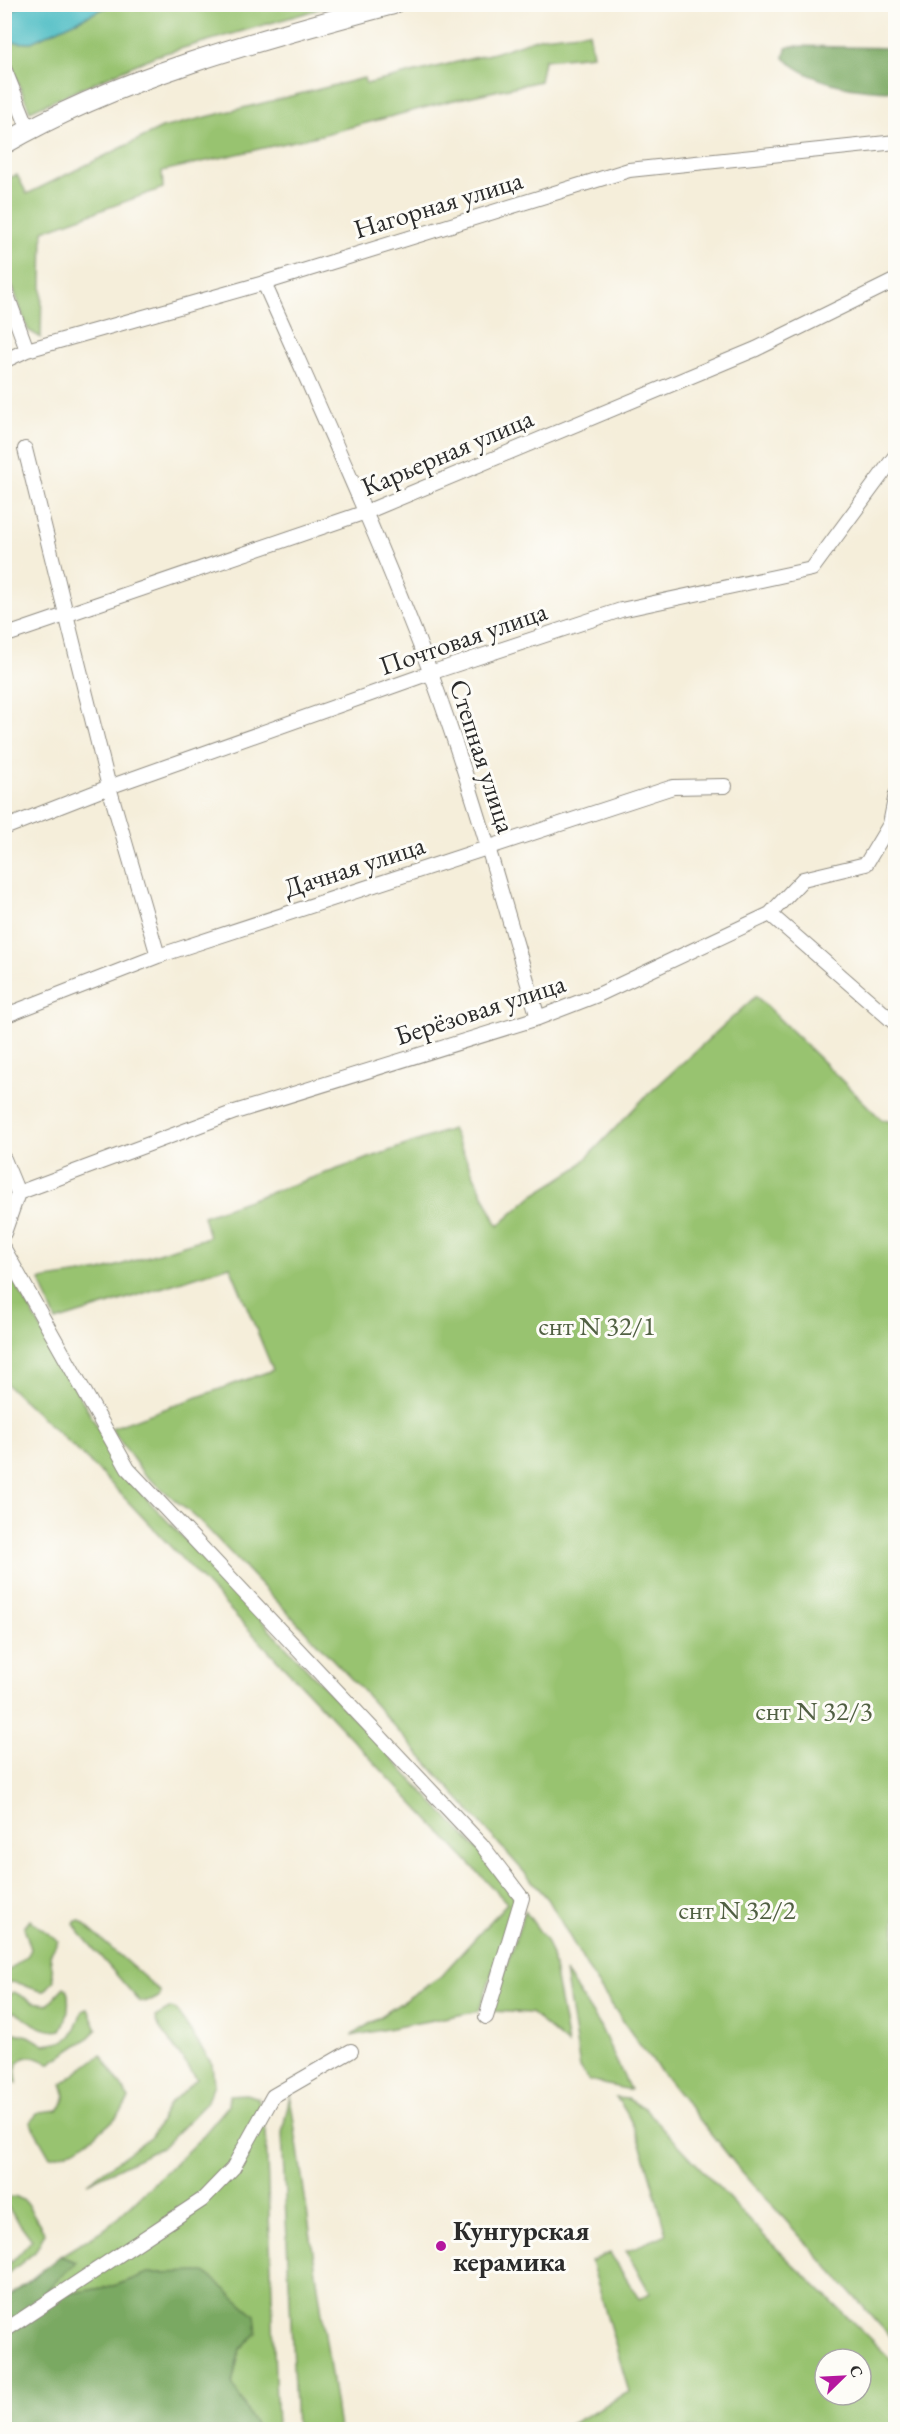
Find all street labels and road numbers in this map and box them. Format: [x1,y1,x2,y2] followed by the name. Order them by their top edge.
[349,162,527,246] street label: Нагорная улица
[356,400,538,504] street label: Карьерная улица
[375,593,552,683] street label: Почтовая улица
[442,675,524,838] street label: Степная улица
[279,827,429,905] street label: Дачная улица
[390,965,570,1053] street label: Берёзовая улица

